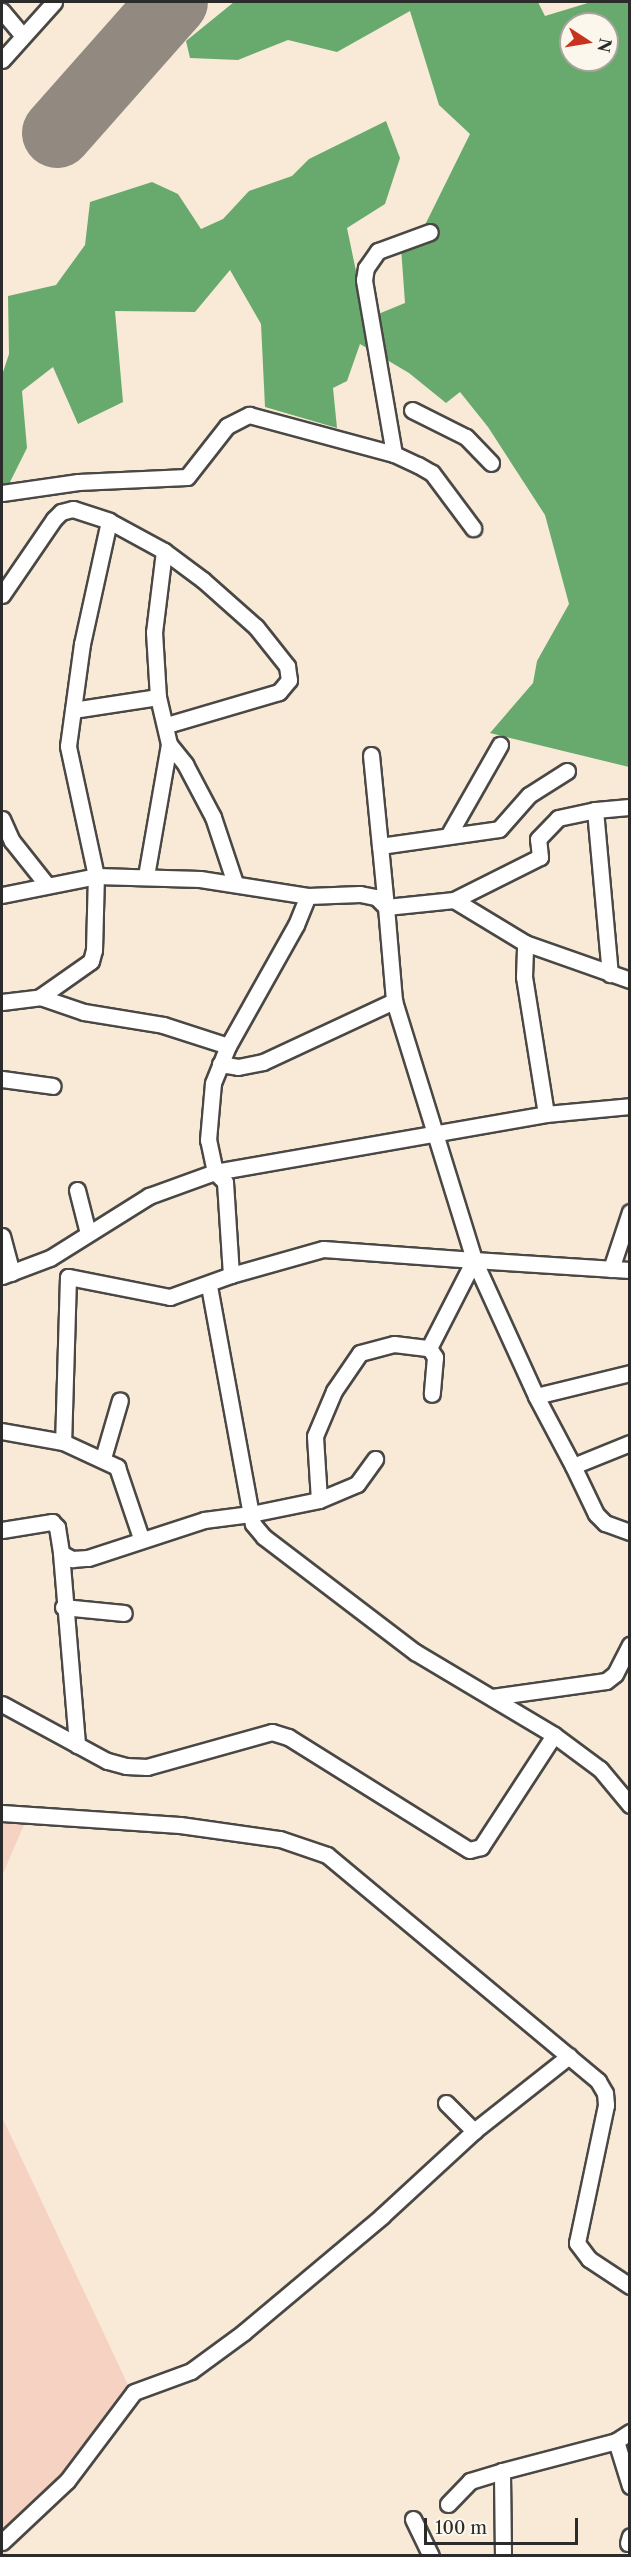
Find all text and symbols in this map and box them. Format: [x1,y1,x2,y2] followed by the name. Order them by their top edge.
[559,12,619,72] north arrow
[593,36,616,54] text: N
[427,2506,582,2544] scale bar
[435,2517,487,2539] text: 100 m

